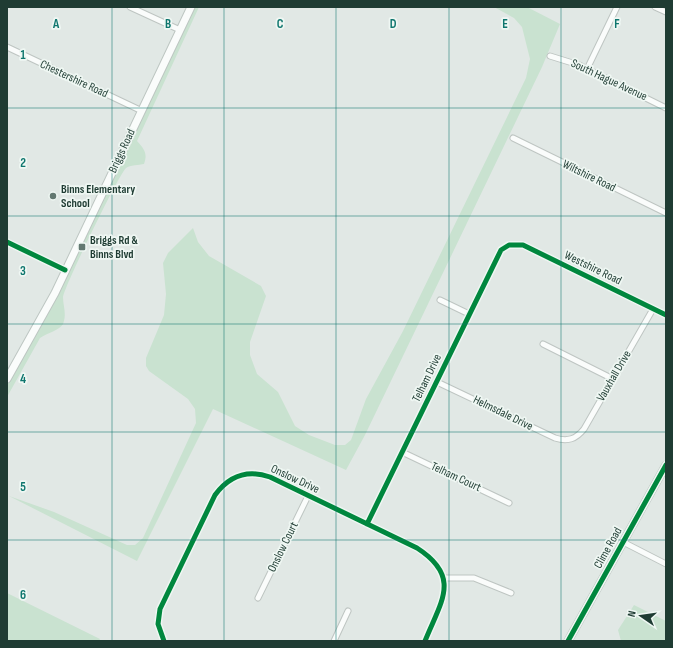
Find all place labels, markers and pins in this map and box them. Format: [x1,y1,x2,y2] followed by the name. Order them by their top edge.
[61,182,135,211] place label: Binns Elementary School
[48,191,58,201] marker: Binns Elementary School
[90,233,138,262] place label: Briggs Rd & Binns Blvd
[77,242,87,252] marker: Briggs Rd & Binns Blvd

